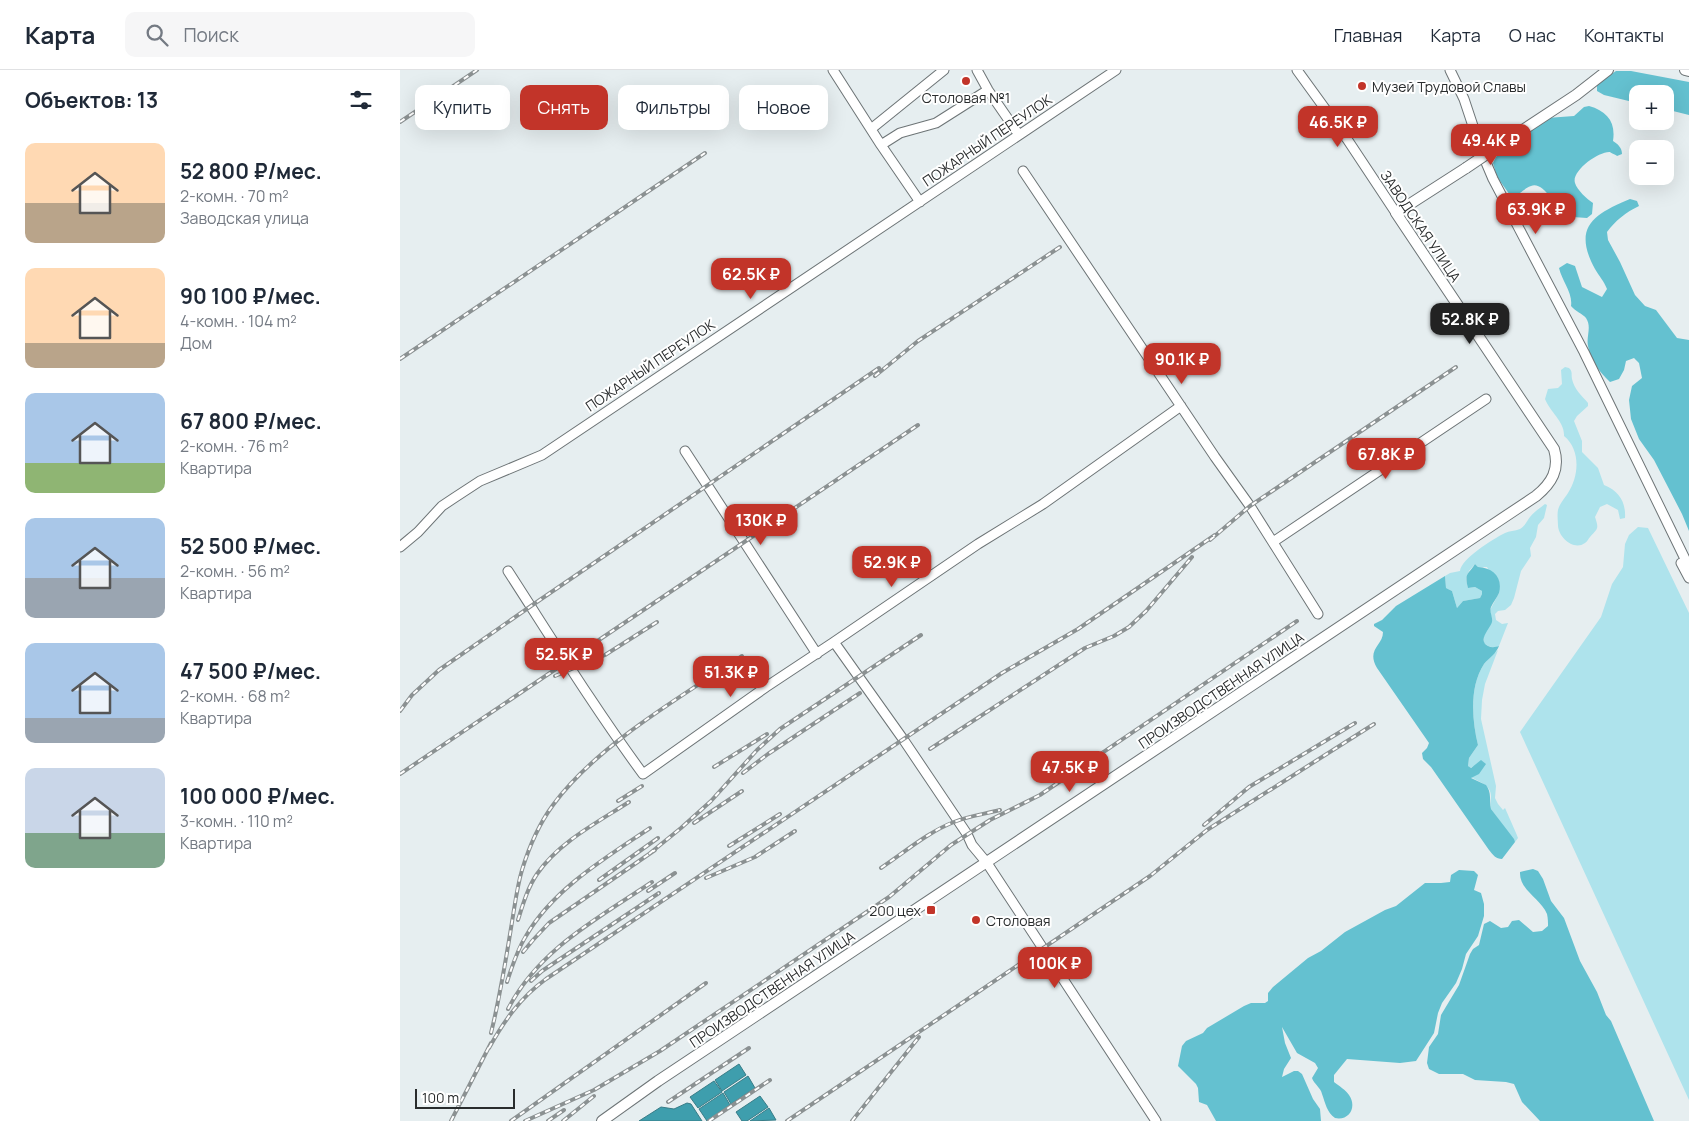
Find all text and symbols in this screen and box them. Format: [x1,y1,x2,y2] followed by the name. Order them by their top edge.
[125,12,475,57] search box
[25,18,95,51] text: Карта
[143,21,171,49] icon: search
[183,22,239,48] text: Поиск
[1334,23,1403,47] text: Главная
[1431,23,1481,47] text: Карта
[1509,23,1556,47] text: О нас
[1584,23,1664,47] text: Контакты
[960,75,972,87] marker: Столовая №1
[1372,77,1526,96] place label: Музей Трудовой Славы
[1356,80,1368,92] marker: Музей Трудовой Славы
[415,85,510,130] chip: Купить
[520,85,608,130] chip: Снять
[618,85,729,130] chip: Фильтры
[739,85,828,130] chip: Новое
[1629,85,1674,185] map controls
[1629,85,1674,130] button: +
[25,86,158,114] text: Объектов: 13
[347,86,375,114] icon: filters
[922,88,1010,107] place label: Столовая №1
[919,89,1056,190] street label: ПОЖАРНЫЙ ПЕРЕУЛОК
[1292,106,1384,148] pin: 46.5K ₽
[1309,111,1367,133] text: 46.5K ₽
[1445,124,1537,166] pin: 49.4K ₽
[1462,129,1520,151] text: 49.4K ₽
[1629,140,1674,185] button: −
[180,157,322,185] text: 52 800 ₽/мес.
[65,163,125,223] icon: home
[1377,166,1466,286] street label: ЗАВОДСКАЯ УЛИЦА
[180,185,289,207] text: 2-комн. · 70 m²
[1490,192,1582,235] pin: 63.9K ₽
[1507,198,1565,220] text: 63.9K ₽
[180,207,309,229] text: Заводская улица
[705,258,797,300] pin: 62.5K ₽
[722,263,780,285] text: 62.5K ₽
[180,282,321,310] text: 90 100 ₽/мес.
[65,288,125,348] icon: home
[1424,302,1516,345] pin: 52.8K ₽
[1441,308,1499,330] text: 52.8K ₽
[180,310,297,332] text: 4-комн. · 104 m²
[582,314,719,415] street label: ПОЖАРНЫЙ ПЕРЕУЛОК
[180,332,212,354] text: Дом
[1136,342,1228,385] pin: 90.1K ₽
[1155,348,1209,370] text: 90.1K ₽
[180,407,322,435] text: 67 800 ₽/мес.
[65,413,125,473] icon: home
[180,435,289,457] text: 2-комн. · 76 m²
[1340,438,1432,480] pin: 67.8K ₽
[1357,443,1415,465] text: 67.8K ₽
[180,457,252,479] text: Квартира
[720,504,802,546] pin: 130K ₽
[735,509,787,531] text: 130K ₽
[180,532,321,560] text: 52 500 ₽/мес.
[65,538,125,598] icon: home
[846,546,938,588] pin: 52.9K ₽
[863,551,921,573] text: 52.9K ₽
[180,560,290,582] text: 2-комн. · 56 m²
[180,582,252,604] text: Квартира
[1135,627,1307,753] street label: ПРОИЗВОДСТВЕННАЯ УЛИЦА
[518,638,610,680] pin: 52.5K ₽
[536,643,592,665] text: 52.5K ₽
[685,656,777,698] pin: 51.3K ₽
[180,657,321,685] text: 47 500 ₽/мес.
[704,661,758,683] text: 51.3K ₽
[65,663,125,723] icon: home
[180,685,290,707] text: 2-комн. · 68 m²
[180,707,252,729] text: Квартира
[1024,750,1116,793] pin: 47.5K ₽
[1042,756,1098,778] text: 47.5K ₽
[180,782,335,810] text: 100 000 ₽/мес.
[65,788,125,848] icon: home
[180,810,293,832] text: 3-комн. · 110 m²
[180,832,252,854] text: Квартира
[869,901,922,920] place label: 200 цех
[925,904,937,916] marker: 200 цех
[986,911,1051,930] place label: Cтоловая
[970,914,982,926] marker: Cтоловая
[686,926,858,1052] street label: ПРОИЗВОДСТВЕННАЯ УЛИЦА
[1014,946,1096,989] pin: 100K ₽
[1029,952,1081,974] text: 100K ₽
[415,1086,515,1109] scale bar
[422,1088,459,1107] text: 100 m

